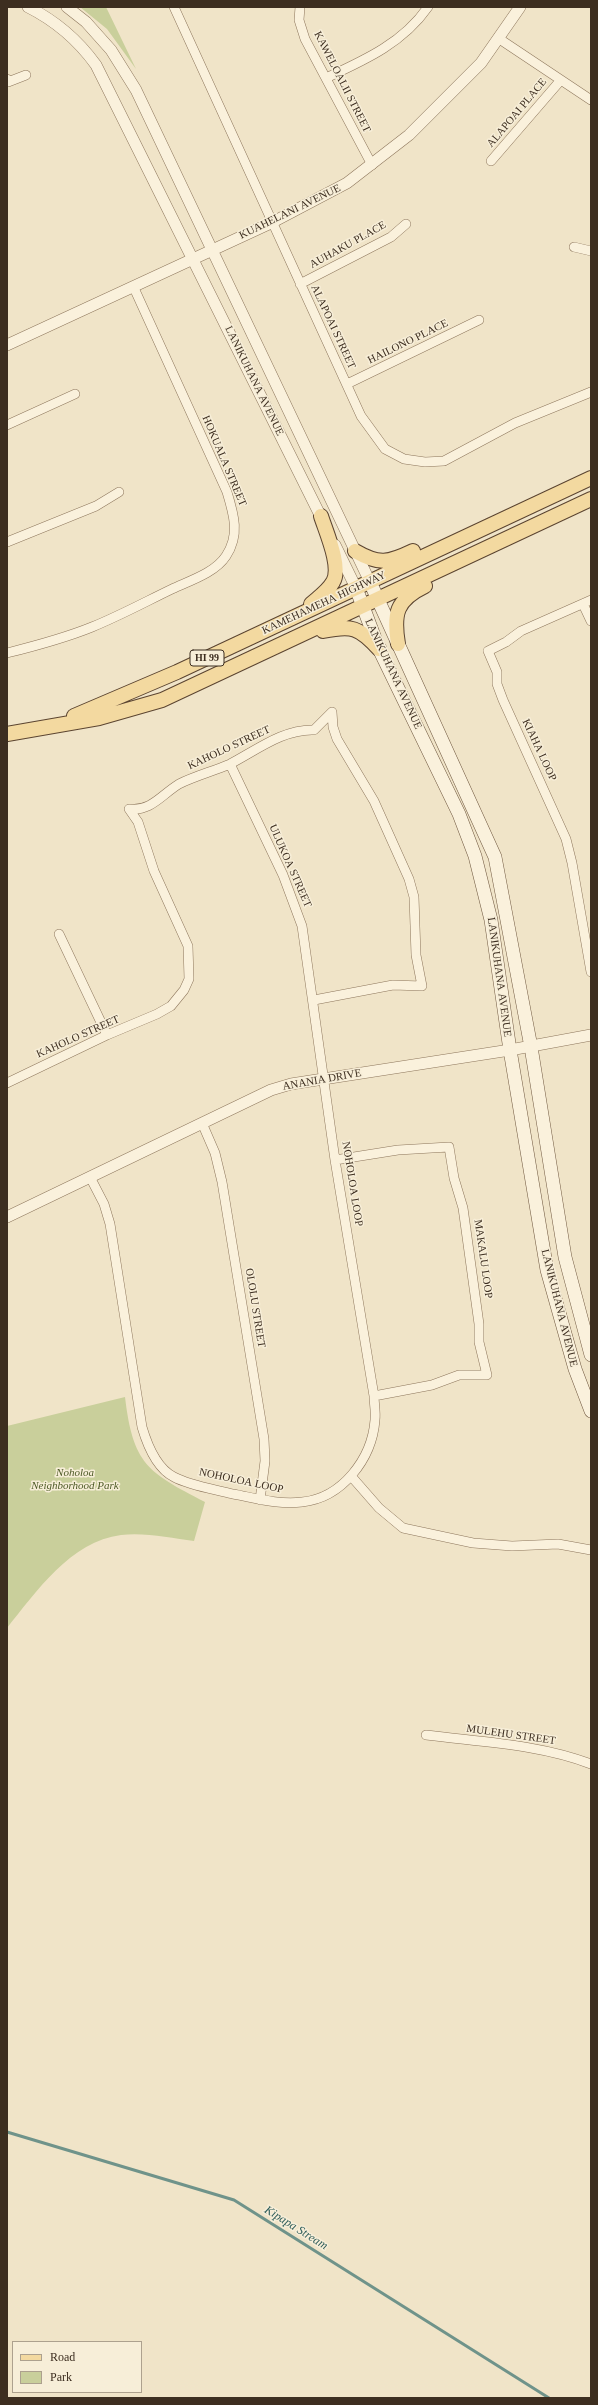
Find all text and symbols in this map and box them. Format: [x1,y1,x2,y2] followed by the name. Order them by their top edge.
[311,29,373,135] street label: KAWELOALII STREET
[484,76,550,150] street label: ALAPOAI PLACE
[237,182,343,242] street label: KUAHELANI AVENUE
[308,219,388,271] street label: AUHAKU PLACE
[308,283,358,371] street label: ALAPOAI STREET
[366,317,450,367] street label: HAILONO PLACE
[222,324,286,438] street label: LANIKUHANA AVENUE
[199,414,249,508] street label: HOKUALA STREET
[260,569,388,637] street label: KAMEHAMEHA HIGHWAY
[362,617,424,731] street label: LANIKUHANA AVENUE
[190,650,224,666] road number: HI 99
[519,717,559,783] street label: KIAHA LOOP
[186,723,272,773] street label: KAHOLO STREET
[266,822,314,910] street label: ULUKOA STREET
[484,916,514,1038] street label: LANIKUHANA AVENUE
[34,1013,122,1061] street label: KAHOLO STREET
[282,1067,362,1093] street label: ANANIA DRIVE
[339,1141,365,1227] street label: NOHOLOA LOOP
[471,1219,495,1299] street label: MAKALU LOOP
[538,1248,580,1368] street label: LANIKUHANA AVENUE
[242,1267,268,1349] street label: OLOLU STREET
[31,1466,119,1492] park label: Noholoa Neighborhood Park
[198,1466,284,1496] street label: NOHOLOA LOOP
[465,1722,557,1748] street label: MULEHU STREET
[262,2203,330,2253] water label: Kipapa Stream
[12,2341,142,2393] legend
[50,2350,75,2364] text: Road
[50,2370,72,2384] text: Park

